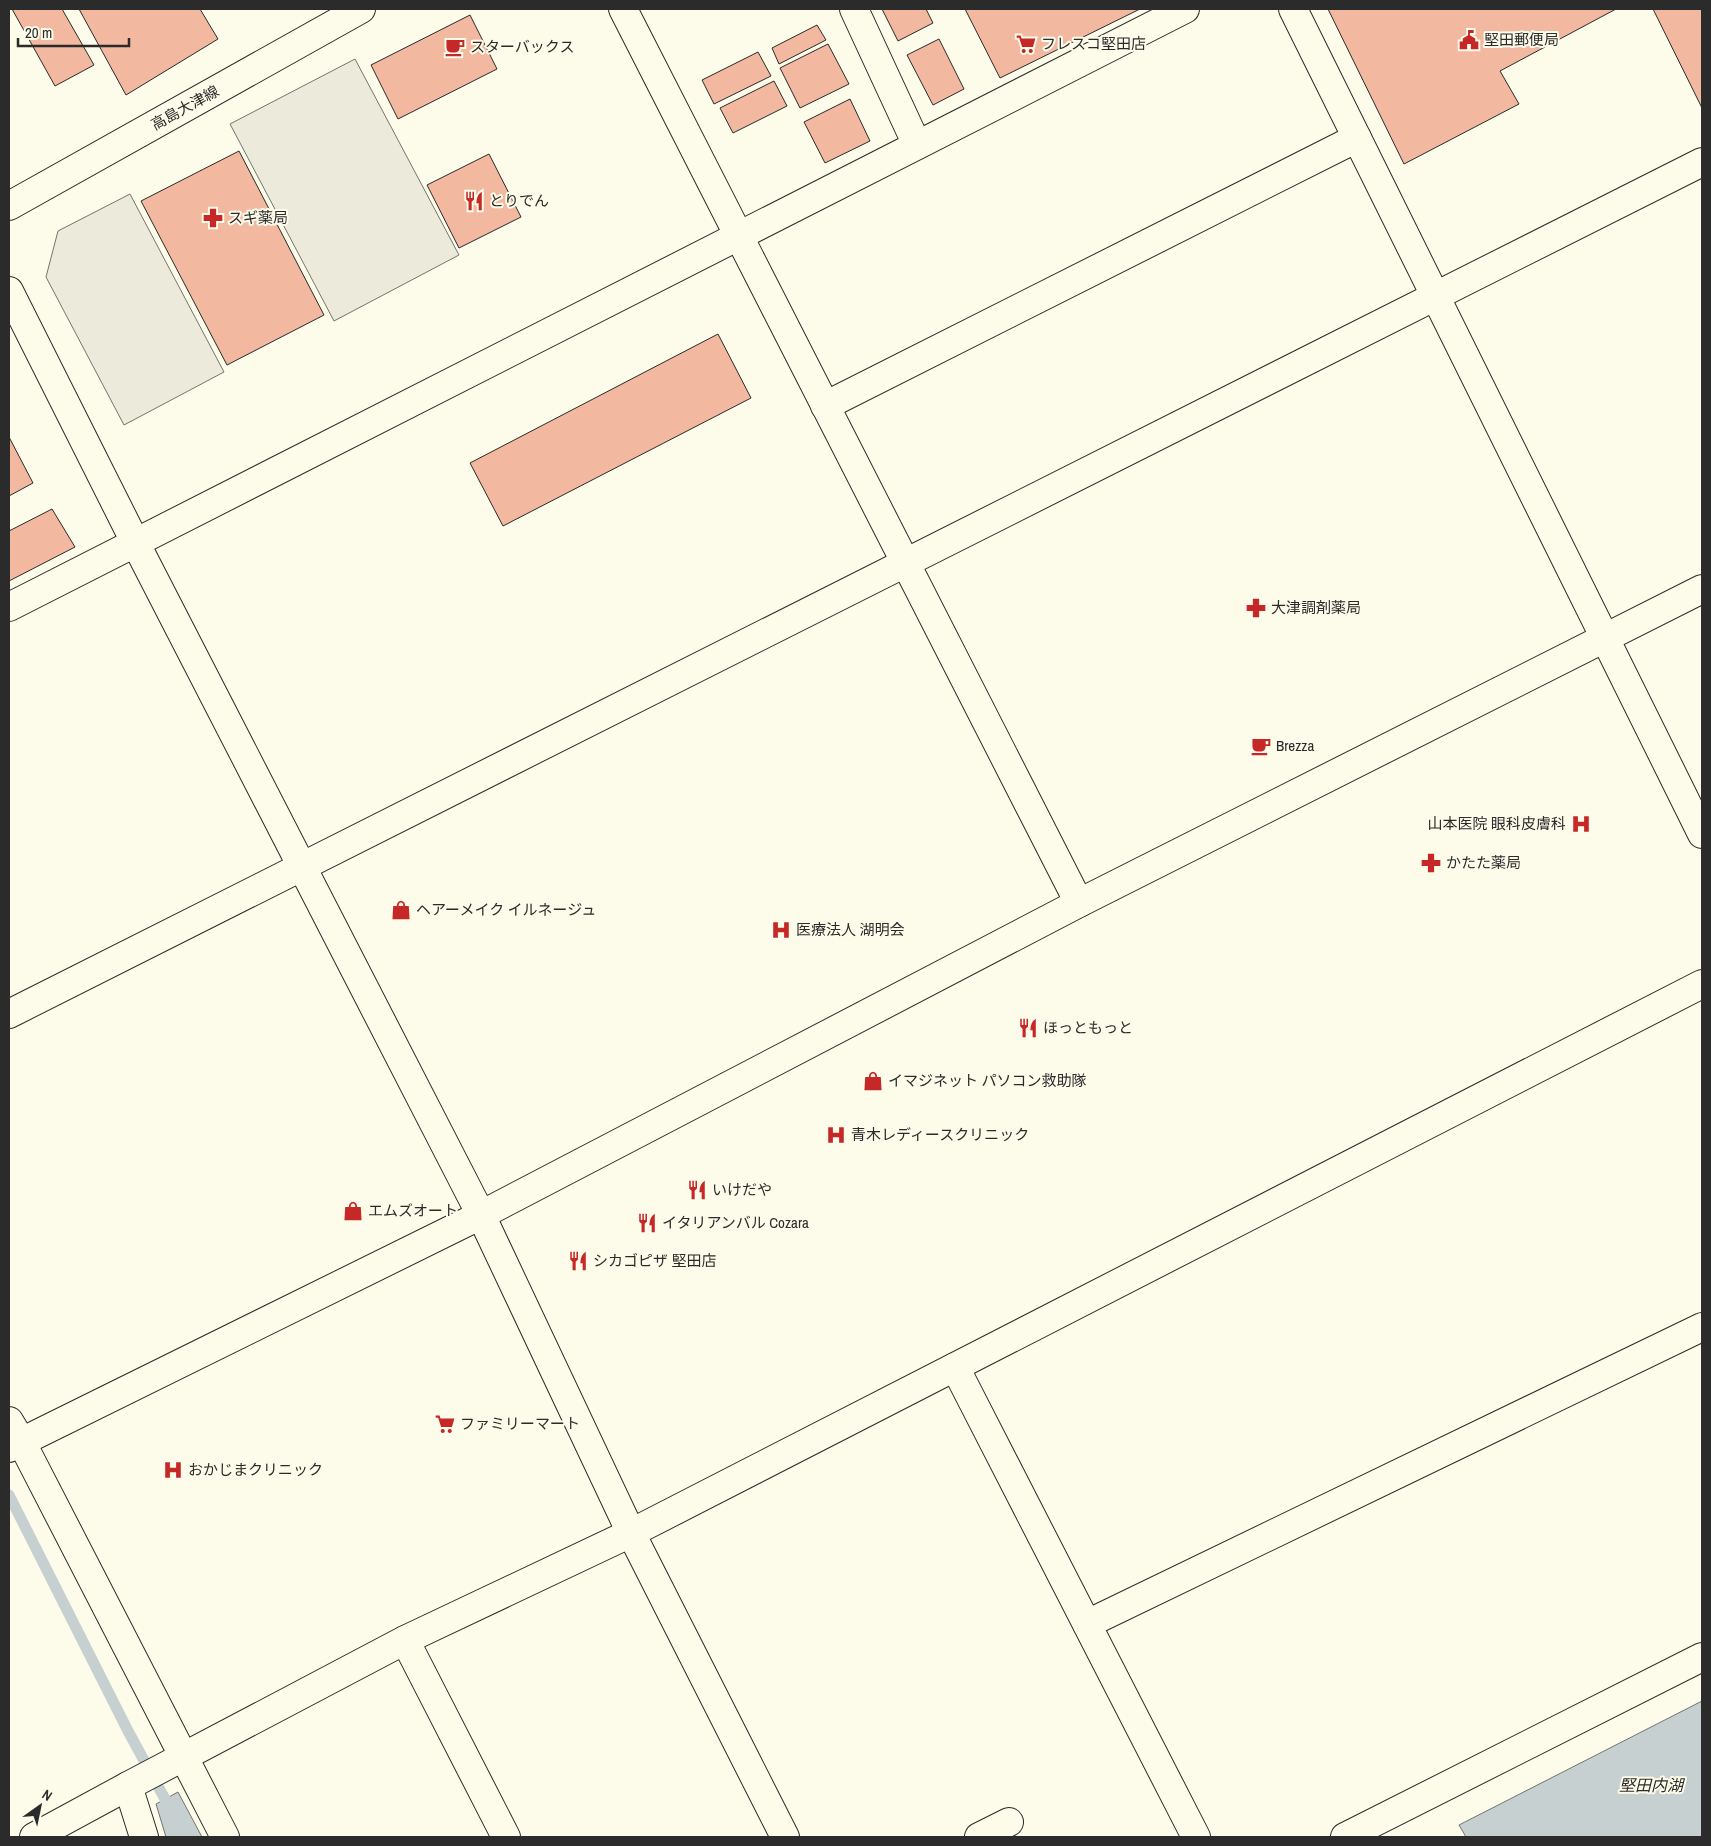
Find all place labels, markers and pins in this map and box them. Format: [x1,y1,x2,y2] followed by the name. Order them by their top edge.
[1458,29,1480,51] public building icon: 堅田郵便局
[1484,29,1559,50] place label: 堅田郵便局
[1015,33,1037,55] supermarket icon: フレスコ堅田店
[1041,33,1146,54] place label: フレスコ堅田店
[444,36,466,58] cafe icon: スターバックス
[470,36,574,57] place label: スターバックス
[463,190,485,212] restaurant icon: とりでん
[489,190,549,211] place label: とりでん
[202,207,224,229] pharmacy icon: スギ薬局
[228,207,288,228] place label: スギ薬局
[1245,597,1267,619] pharmacy icon: 大津調剤薬局
[1271,597,1361,618] place label: 大津調剤薬局
[1250,735,1272,757] cafe icon: Brezza
[1276,735,1314,756] place label: Brezza
[1428,813,1566,834] place label: 山本医院 眼科皮膚科
[1570,813,1592,835] hospital icon: 山本医院 眼科皮膚科
[1420,852,1442,874] pharmacy icon: かたた薬局
[1446,852,1521,873] place label: かたた薬局
[390,899,412,921] shop icon: ヘアーメイク イルネージュ
[416,899,596,920] place label: ヘアーメイク イルネージュ
[770,919,792,941] hospital icon: 医療法人 湖明会
[796,919,904,940] place label: 医療法人 湖明会
[1017,1017,1039,1039] restaurant icon: ほっともっと
[1043,1017,1133,1038] place label: ほっともっと
[862,1070,884,1092] shop icon: イマジネット パソコン救助隊
[888,1070,1086,1091] place label: イマジネット パソコン救助隊
[825,1124,847,1146] hospital icon: 青木レディースクリニック
[851,1124,1029,1145] place label: 青木レディースクリニック
[686,1179,708,1201] restaurant icon: いけだや
[712,1179,772,1200] place label: いけだや
[342,1200,364,1222] shop icon: エムズオート
[368,1200,458,1221] place label: エムズオート
[636,1212,658,1234] restaurant icon: イタリアンバル Cozara
[662,1212,809,1233] place label: イタリアンバル Cozara
[567,1250,589,1272] restaurant icon: シカゴピザ 堅田店
[593,1250,716,1271] place label: シカゴピザ 堅田店
[434,1413,456,1435] supermarket icon: ファミリーマート
[460,1413,580,1434] place label: ファミリーマート
[162,1459,184,1481] hospital icon: おかじまクリニック
[188,1459,323,1480] place label: おかじまクリニック

